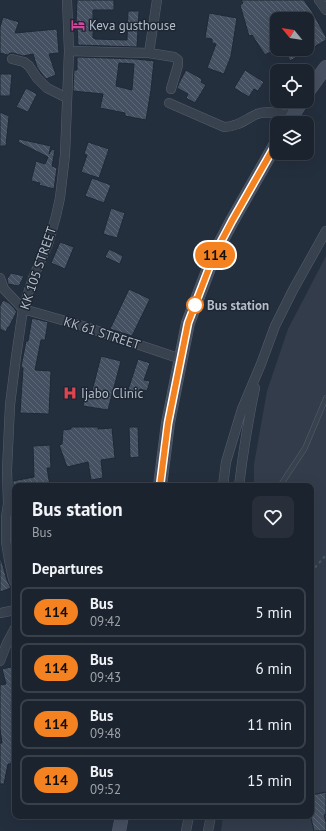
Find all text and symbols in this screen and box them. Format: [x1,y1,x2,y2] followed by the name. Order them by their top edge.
[270,12,314,56] north arrow
[270,12,314,160] map controls
[70,17,86,33] hotel icon: Keva gusthouse
[89,17,176,34] place label: Keva gusthouse
[270,64,314,108] button: locate
[270,116,314,160] button: layers
[16,224,60,312] street label: KK 105 STREET
[192,242,238,268] line badge: 114
[203,246,227,264] text: 114
[186,296,204,314] marker: Bus station
[207,297,269,314] place label: Bus station
[62,313,142,353] street label: KK 61 STREET
[62,385,78,401] hospital icon: Ijabo Clinic
[81,385,143,402] place label: Ijabo Clinic
[252,496,294,538] button: heart
[32,497,123,521] text: Bus station
[32,524,52,541] text: Bus
[32,559,103,578] text: Departures
[90,594,113,613] text: Bus
[44,603,68,621] text: 114
[255,603,292,622] text: 5 min
[90,613,121,630] text: 09:42
[90,650,113,669] text: Bus
[44,659,68,677] text: 114
[255,659,292,678] text: 6 min
[90,669,121,686] text: 09:43
[90,706,113,725] text: Bus
[44,715,68,733] text: 114
[247,715,292,734] text: 11 min
[90,725,121,742] text: 09:48
[90,762,113,781] text: Bus
[44,771,68,789] text: 114
[247,771,292,790] text: 15 min
[90,781,121,798] text: 09:52

